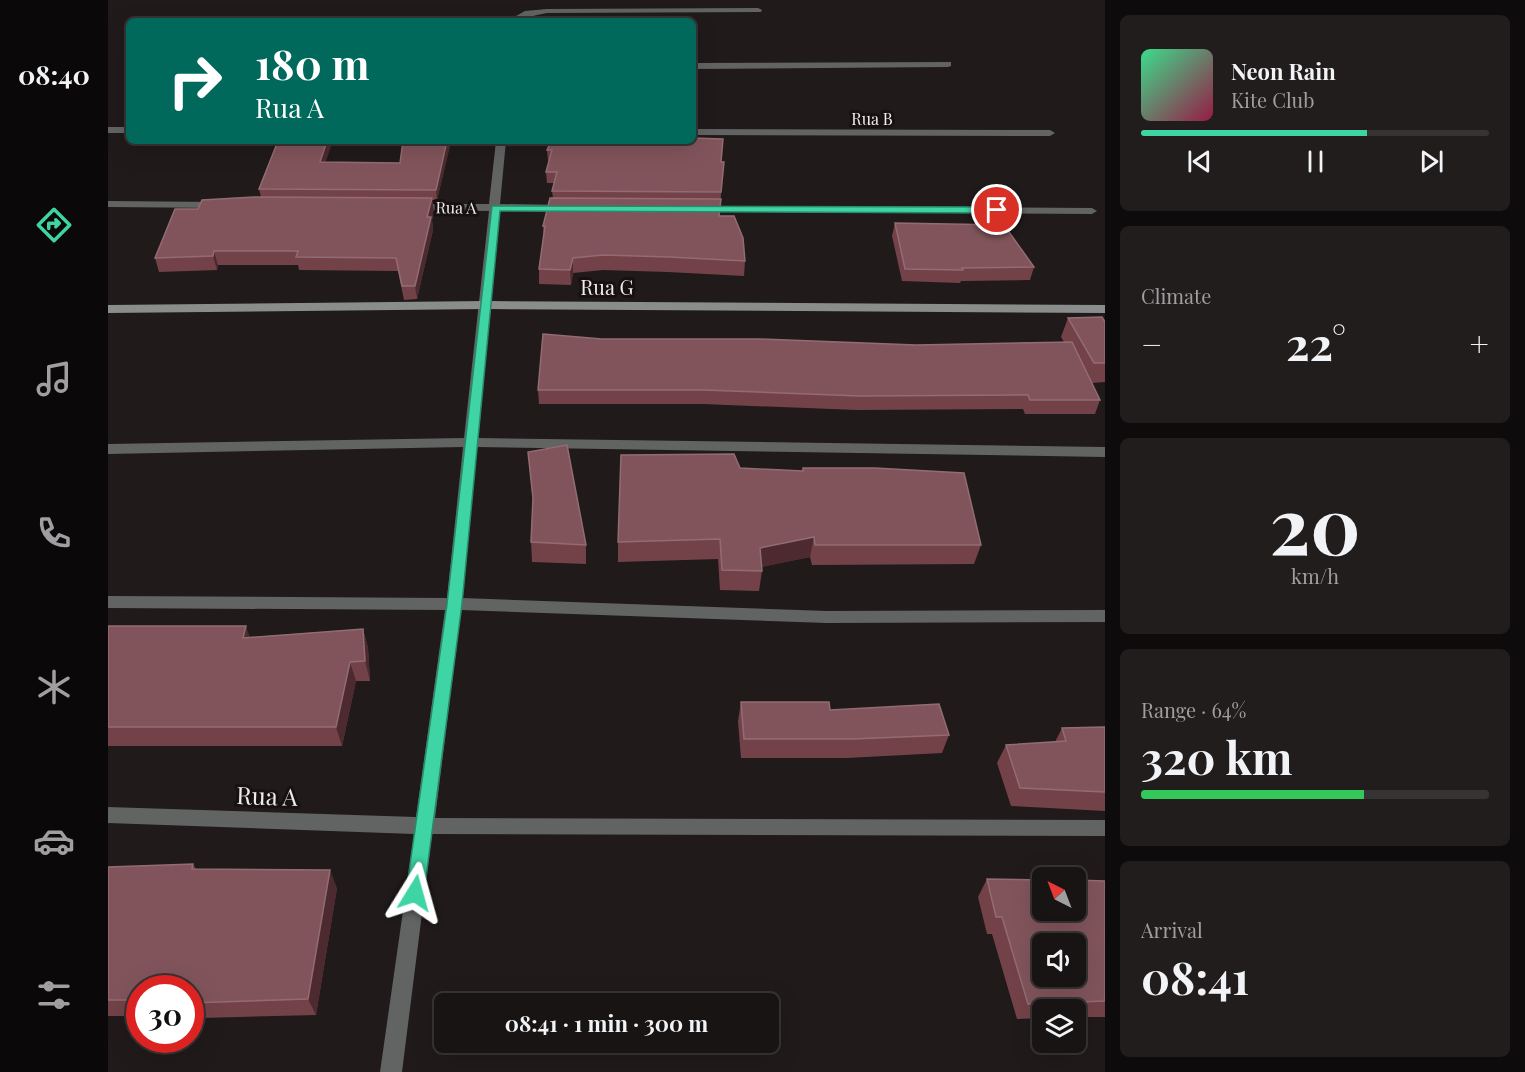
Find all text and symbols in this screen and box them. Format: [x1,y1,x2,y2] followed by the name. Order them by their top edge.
[255,35,370,91] text: 180 m
[156,42,234,120] icon: right
[18,56,90,92] text: 08:40
[1231,56,1336,86] text: Neon Rain
[1231,86,1315,113] text: Kite Club
[255,89,324,125] text: Rua A
[851,108,893,129] street label: Rua B
[1183,145,1216,178] icon: previous
[1299,145,1332,178] icon: pause
[1415,145,1448,178] icon: next
[971,184,1022,235] pin
[980,193,1013,226] icon: arrive
[435,196,478,218] street label: Rua A
[33,204,75,246] icon: directions
[580,273,634,300] street label: Rua G
[1141,282,1211,309] text: Climate
[1286,312,1346,372] text: 22°
[1141,321,1162,365] text: −
[1470,321,1489,365] text: +
[33,358,75,400] icon: music
[1269,471,1361,575] text: 20
[33,512,75,554] icon: phone
[1291,562,1339,589] text: km/h
[33,666,75,708] icon: climate
[1141,696,1246,723] text: Range · 64%
[1141,726,1293,786] text: 320 km
[236,778,299,812] street label: Rua A
[33,820,75,862] icon: car
[383,861,447,925] position arrow
[1032,867,1086,921] north arrow
[1032,867,1086,1053] map controls
[1141,916,1203,943] text: Arrival
[1032,933,1086,987] button: sound
[1141,946,1249,1006] text: 08:41
[33,974,75,1016] icon: filters
[126,975,204,1053] speed limit sign: 30
[1032,999,1086,1053] button: layers
[505,1008,708,1038] text: 08:41 · 1 min · 300 m

